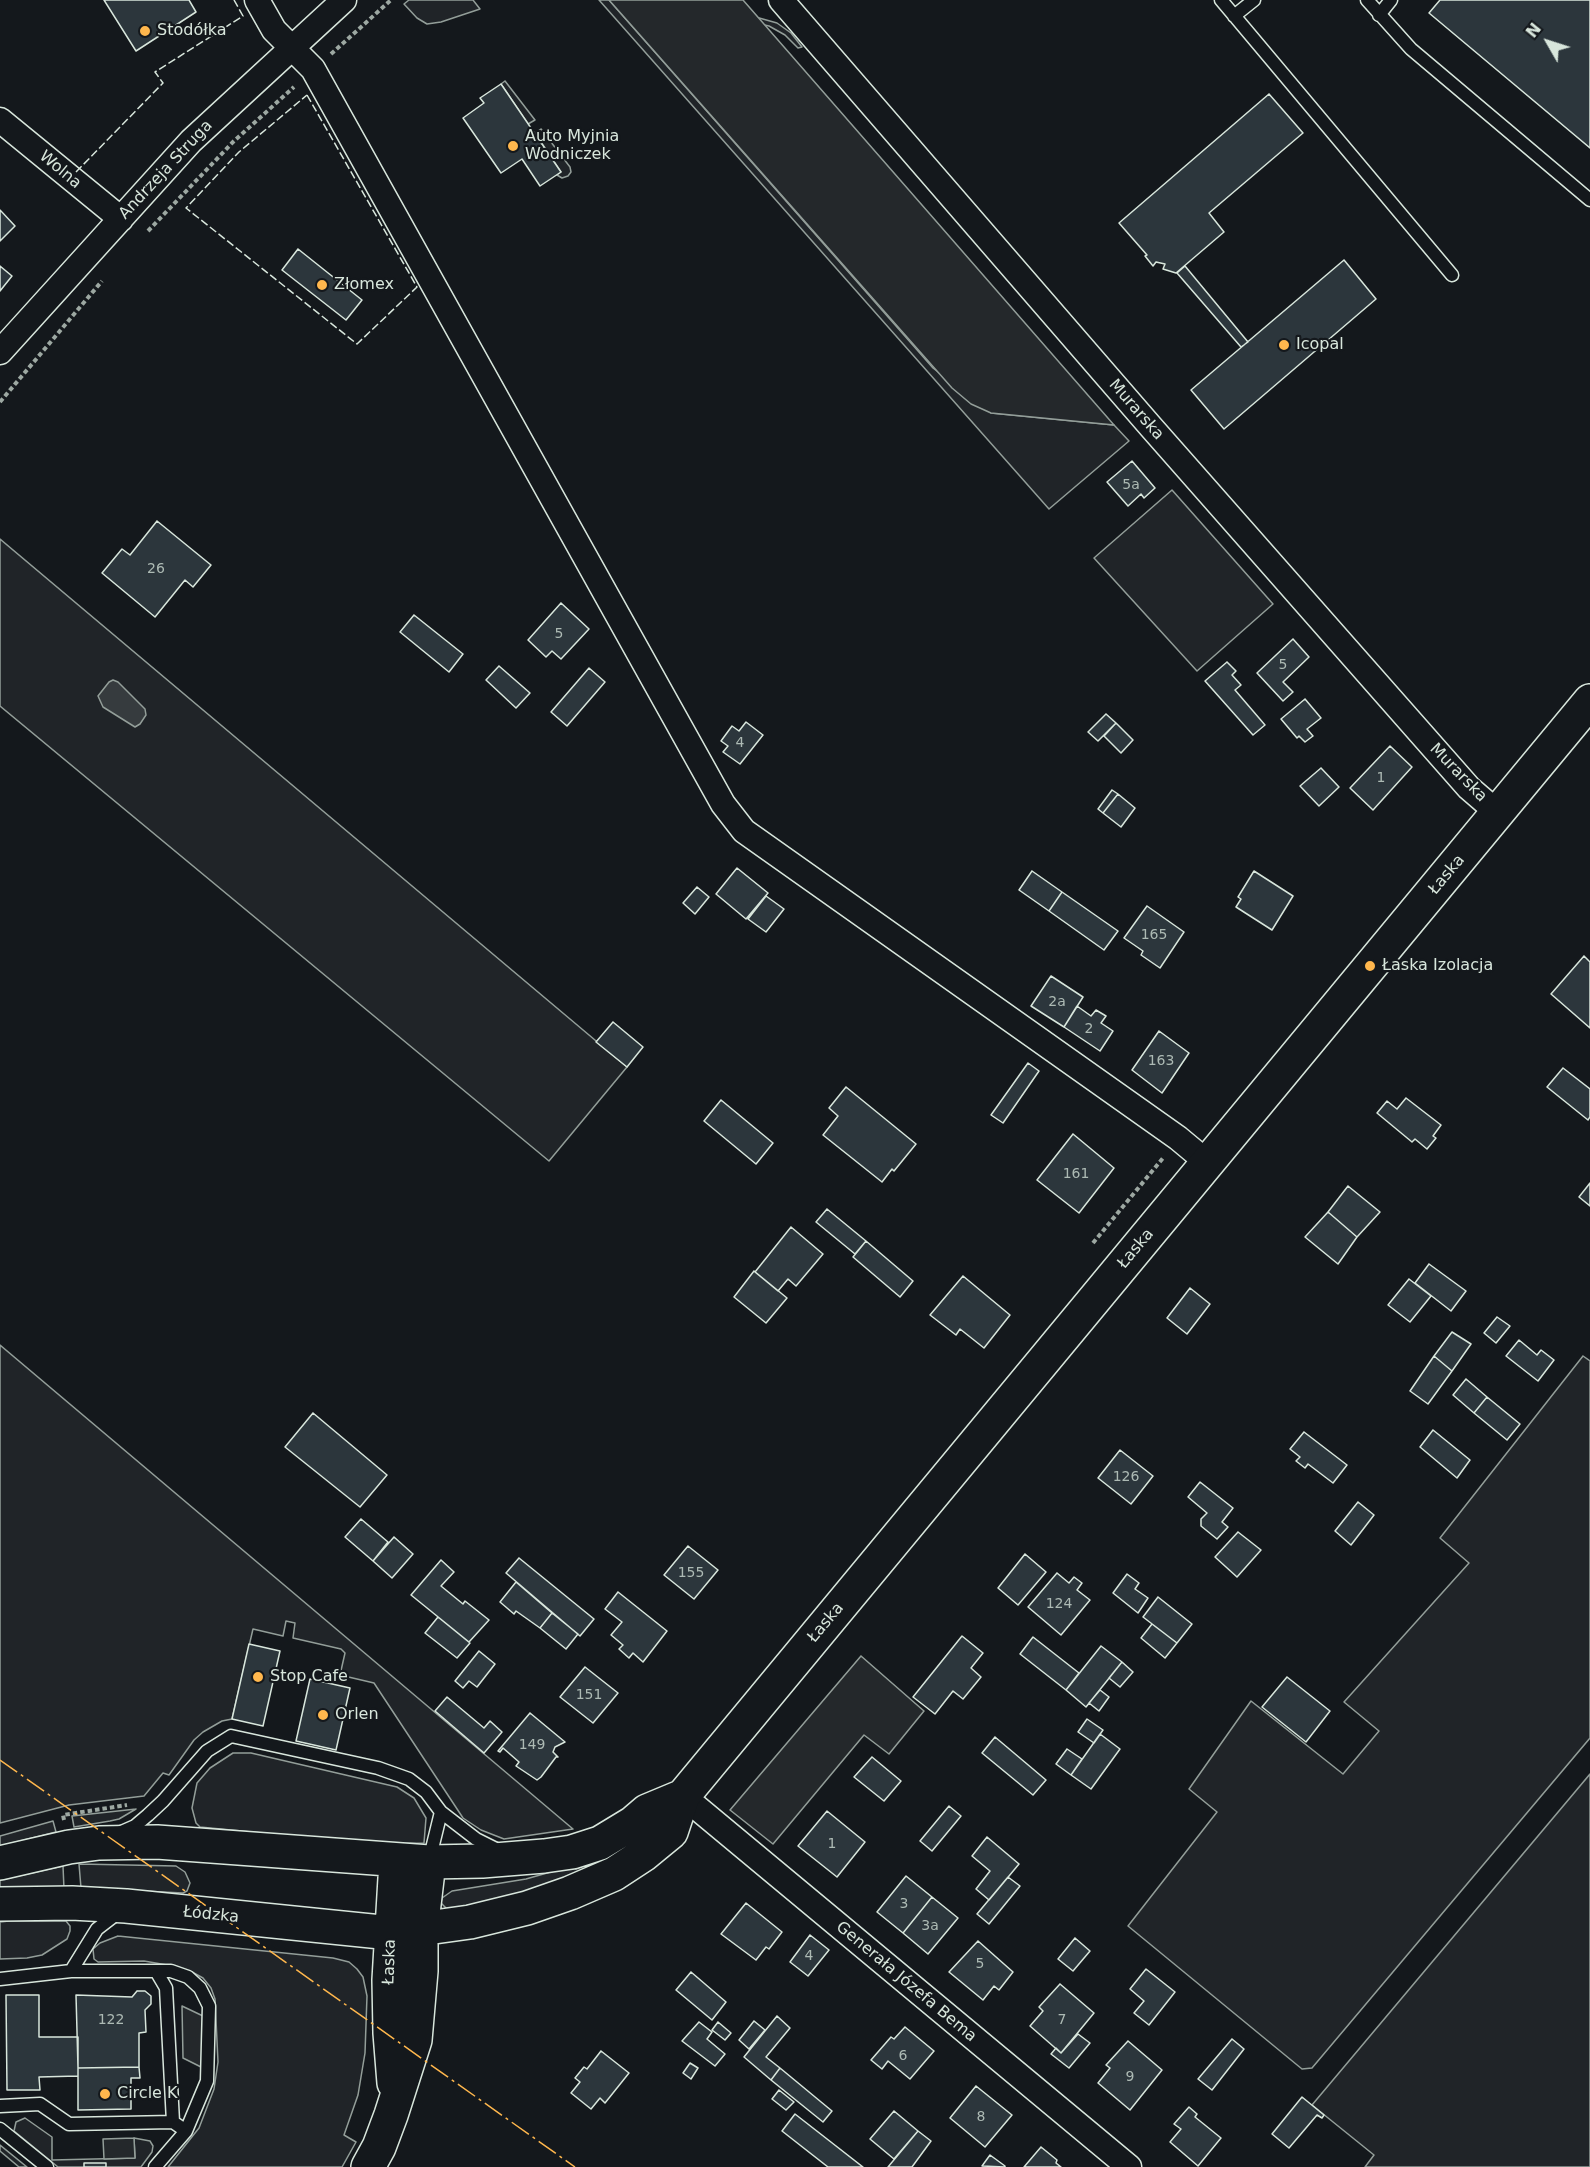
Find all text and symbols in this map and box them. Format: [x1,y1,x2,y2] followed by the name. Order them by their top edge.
[1518,12,1578,72] north arrow
[1522,19,1545,42] text: N
[157,21,226,41] place label: Stodółka
[138,24,152,38] marker: Stodółka
[115,116,217,224] street label: Andrzeja Struga
[525,127,619,165] place label: Auto Myjnia Wodniczek
[506,139,520,153] marker: Auto Myjnia Wodniczek
[35,147,85,193] street label: Wolna
[334,275,394,295] place label: Złomex
[315,278,329,292] marker: Złomex
[1296,335,1344,355] place label: Icopal
[1277,338,1291,352] marker: Icopal
[1104,376,1168,444] street label: Murarska
[1122,477,1140,493] house number: 5a
[147,561,165,577] house number: 26
[555,626,563,642] house number: 5
[1279,657,1287,673] house number: 5
[736,735,744,751] house number: 4
[1425,740,1491,806] street label: Murarska
[1377,770,1385,786] house number: 1
[1425,851,1469,899] street label: Łaska
[1141,927,1167,943] house number: 165
[1382,956,1493,976] place label: Łaska Izolacja
[1363,959,1377,973] marker: Łaska Izolacja
[1048,994,1066,1010] house number: 2a
[1085,1021,1093,1037] house number: 2
[1148,1053,1174,1069] house number: 163
[1063,1166,1089,1182] house number: 161
[1114,1225,1158,1273] street label: Łaska
[1113,1469,1139,1485] house number: 126
[678,1565,704,1581] house number: 155
[1046,1596,1072,1612] house number: 124
[804,1599,848,1647] street label: Łaska
[270,1667,348,1687] place label: Stop Cafe
[251,1670,265,1684] marker: Stop Cafe
[576,1687,602,1703] house number: 151
[335,1705,379,1725] place label: Orlen
[316,1708,330,1722] marker: Orlen
[519,1737,545,1753] house number: 149
[828,1836,836,1852] house number: 1
[900,1896,908,1912] house number: 3
[182,1903,240,1927] street label: Łódzka
[832,1918,980,2046] street label: Generała Józefa Bema
[921,1918,939,1934] house number: 3a
[380,1939,400,1985] street label: Łaska
[805,1948,813,1964] house number: 4
[976,1956,984,1972] house number: 5
[98,2012,124,2028] house number: 122
[1058,2012,1066,2028] house number: 7
[899,2048,907,2064] house number: 6
[1126,2069,1134,2085] house number: 9
[117,2084,178,2104] place label: Circle K
[98,2087,112,2101] marker: Circle K
[977,2109,985,2125] house number: 8

